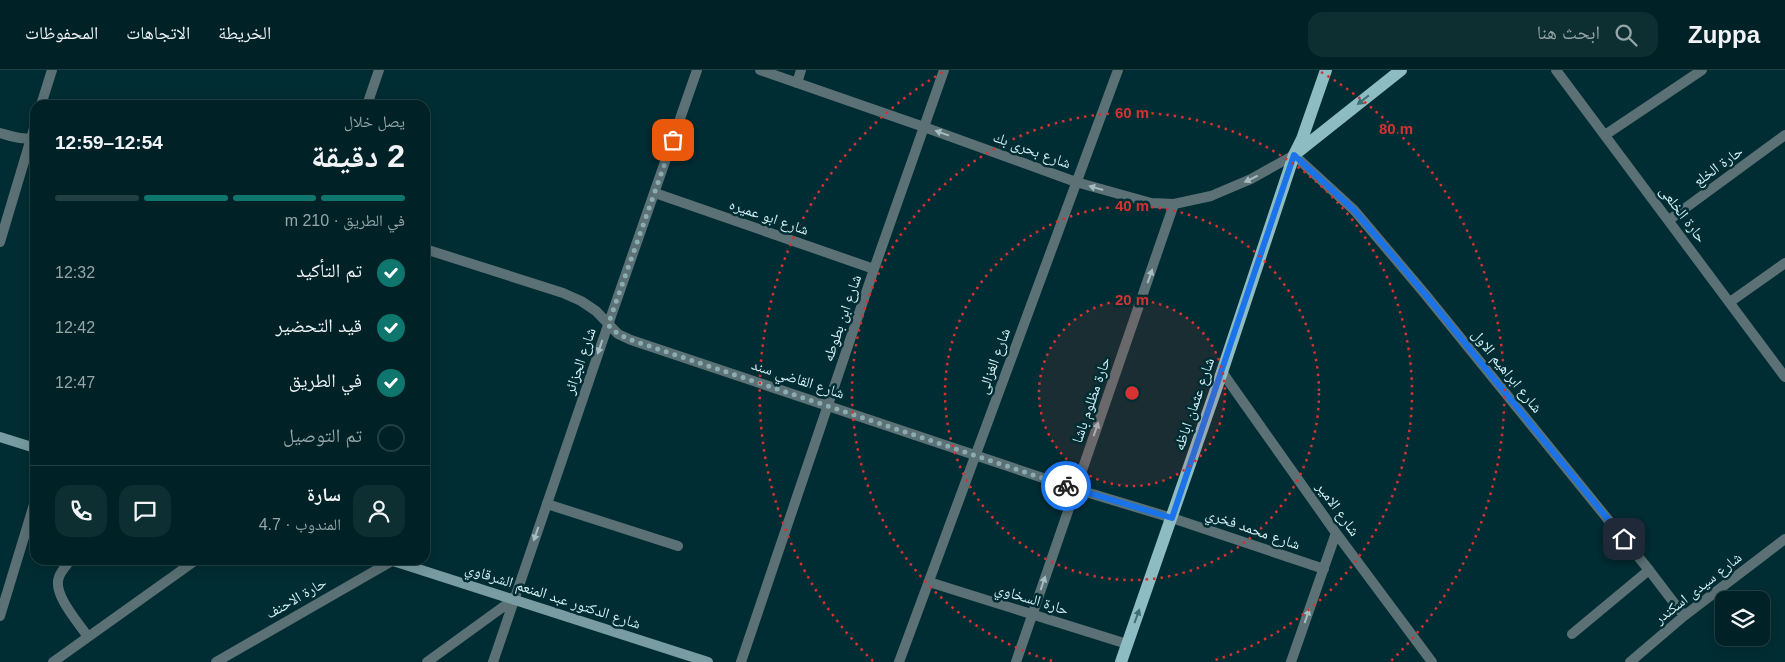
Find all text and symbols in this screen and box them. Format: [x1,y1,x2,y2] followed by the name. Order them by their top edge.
[1308,12,1658,57] search box
[1612,21,1640,49] icon: search
[1688,21,1760,48] text: Zuppa
[1537,22,1600,43] text: ابحث هنا
[25,23,98,43] text: المحفوظات
[126,23,190,43] text: الاتجاهات
[218,23,271,43] text: الخريطة
[1357,95,1370,106] one-way arrow
[1115,104,1149,121] text: 60 m
[344,113,405,130] text: يصل خلال
[652,119,694,161] pin
[1379,120,1413,137] text: 80 m
[659,126,687,154] icon: bag
[990,128,1073,173] street label: شارع بحرى بك
[935,129,950,136] one-way arrow
[55,132,163,153] text: 12:54–12:59
[311,138,405,174] text: 2 دقيقة
[1690,142,1747,191] street label: حارة الخلع
[1244,175,1258,183] one-way arrow
[1655,182,1710,247] street label: حارة الخلعى
[1088,183,1103,191] one-way arrow
[727,195,811,240] street label: شارع ابو عميره
[1115,197,1149,214] text: 40 m
[285,212,405,229] text: في الطريق · 210 m
[377,259,405,287] icon: check
[296,260,362,281] text: تم التأكيد
[55,264,95,281] text: 12:32
[1146,268,1154,283] one-way arrow
[819,272,866,364] street label: شارع ابن بطوطه
[1115,291,1149,308] text: 20 m
[377,314,405,342] icon: check
[276,315,362,336] text: قيد التحضير
[55,319,95,336] text: 12:42
[560,325,601,398] street label: شارع الجزائر
[974,325,1015,397] street label: شارع الغزالى
[1467,326,1546,417] street label: شارع ابراهيم الاول
[596,340,603,355] one-way arrow
[1068,354,1115,446] street label: حارة مظلوم باشا
[1170,355,1219,453] street label: شارع عثمان اباظه
[748,356,847,405] street label: شارع القاضي سند
[377,369,405,397] icon: check
[289,370,362,391] text: في الطريق
[55,374,95,391] text: 12:47
[1123,384,1141,402] centre of rings
[1093,422,1101,437] one-way arrow
[283,425,362,446] text: تم التوصيل
[1041,461,1091,511] courier
[1052,472,1080,500] icon: bike
[1311,478,1364,540] street label: شارع الامير
[307,484,341,505] text: سارة
[55,485,107,537] button: phone
[119,485,171,537] button: chat
[353,485,405,537] button: person
[1203,504,1303,556] street label: شارع محمد فخري
[259,516,341,533] text: المندوب · 4.7
[1603,518,1645,560] pin
[1610,525,1638,553] icon: home
[532,527,540,542] one-way arrow
[1650,548,1746,629] street label: شارع سيدى اسكندر
[462,559,643,636] street label: شارع الدكتور عبد المنعم الشرقاوي
[263,573,330,623] street label: حارة الاحنف
[1039,575,1047,590] one-way arrow
[992,579,1071,622] street label: حارة السخاوي
[1715,591,1770,646] map controls
[1715,591,1770,646] button: layers
[1133,608,1141,623] one-way arrow
[1303,608,1311,623] one-way arrow

